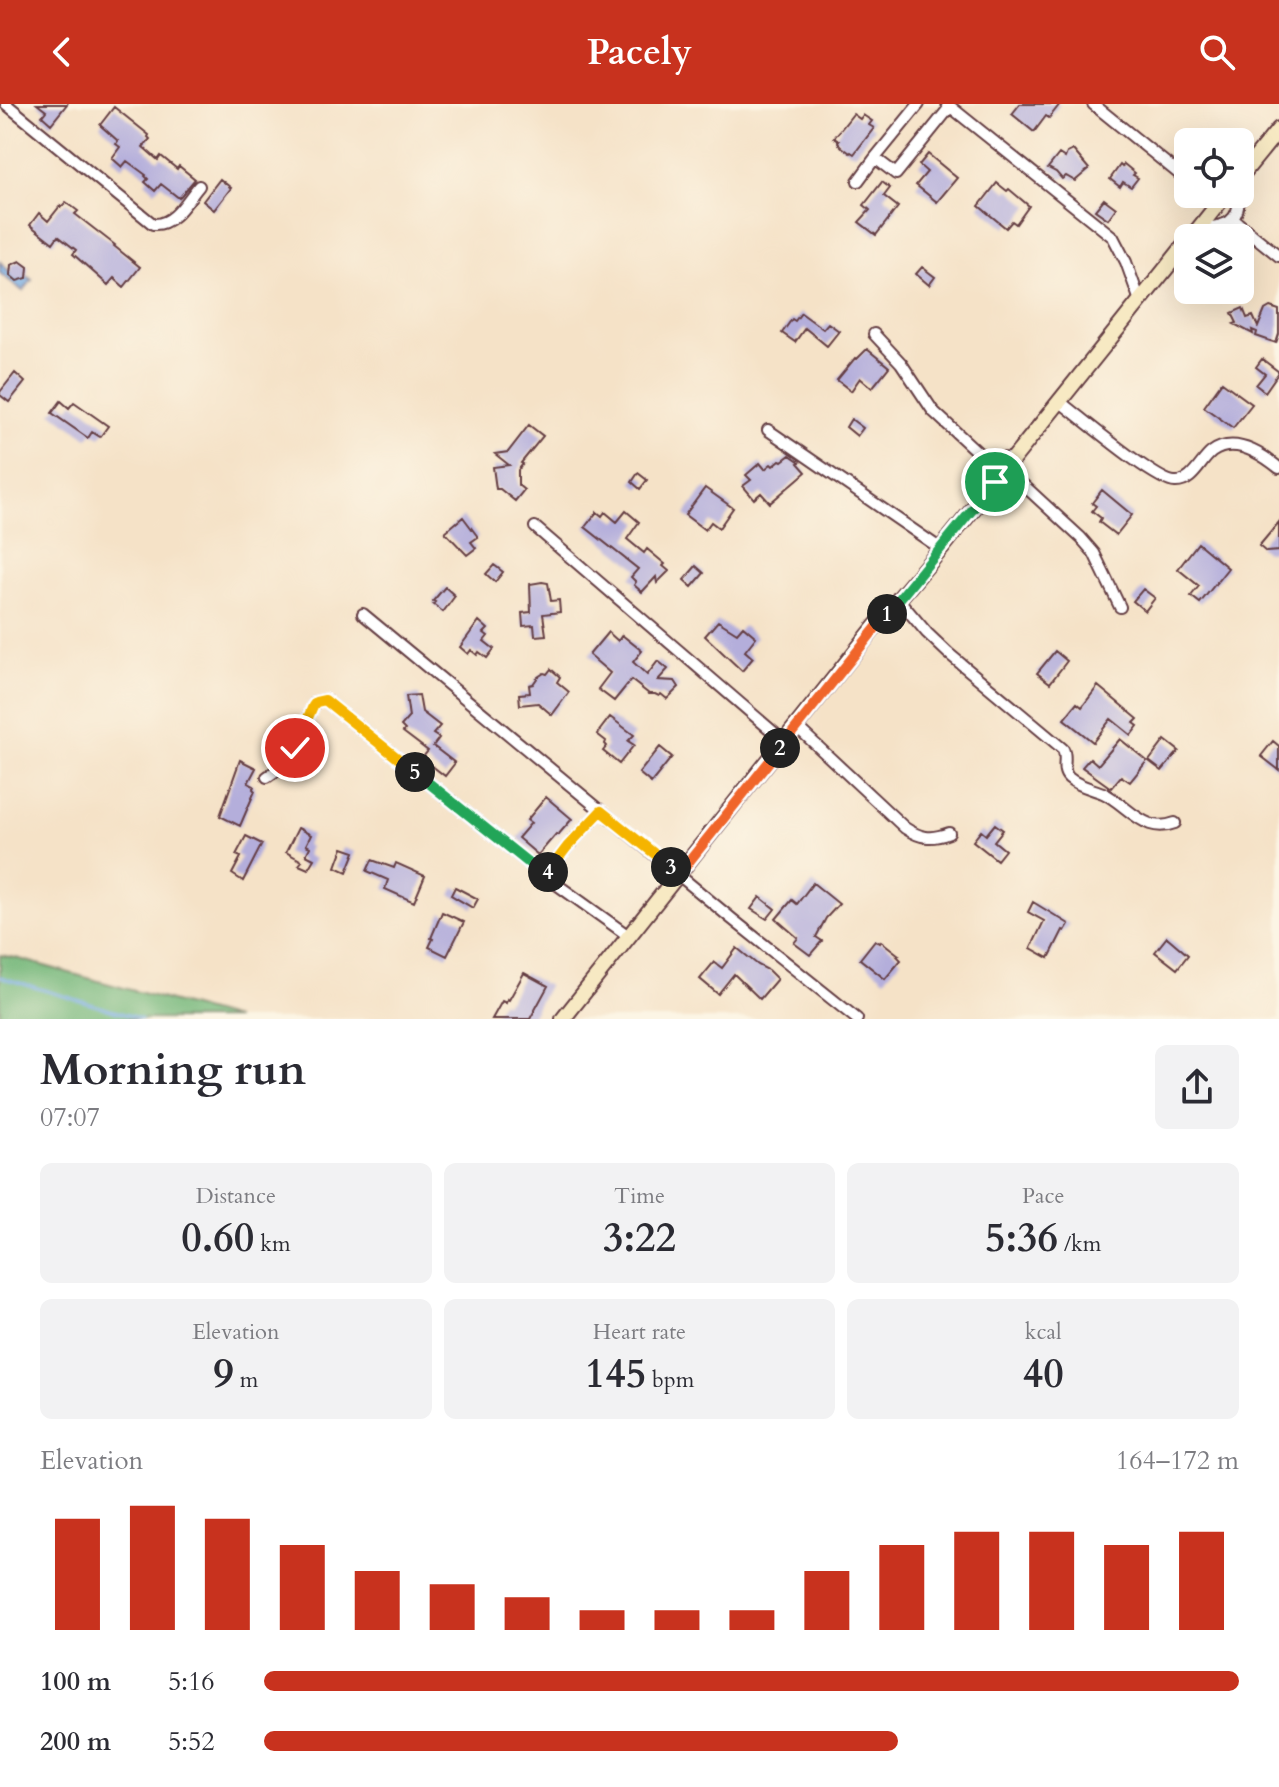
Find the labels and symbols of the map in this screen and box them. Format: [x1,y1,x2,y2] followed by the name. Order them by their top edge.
[961,448,1029,516] pin
[867,594,907,634] pin: 1
[261,714,329,782] pin
[760,728,800,768] pin: 2
[395,752,435,792] pin: 5
[651,847,691,887] pin: 3
[528,852,568,892] pin: 4

